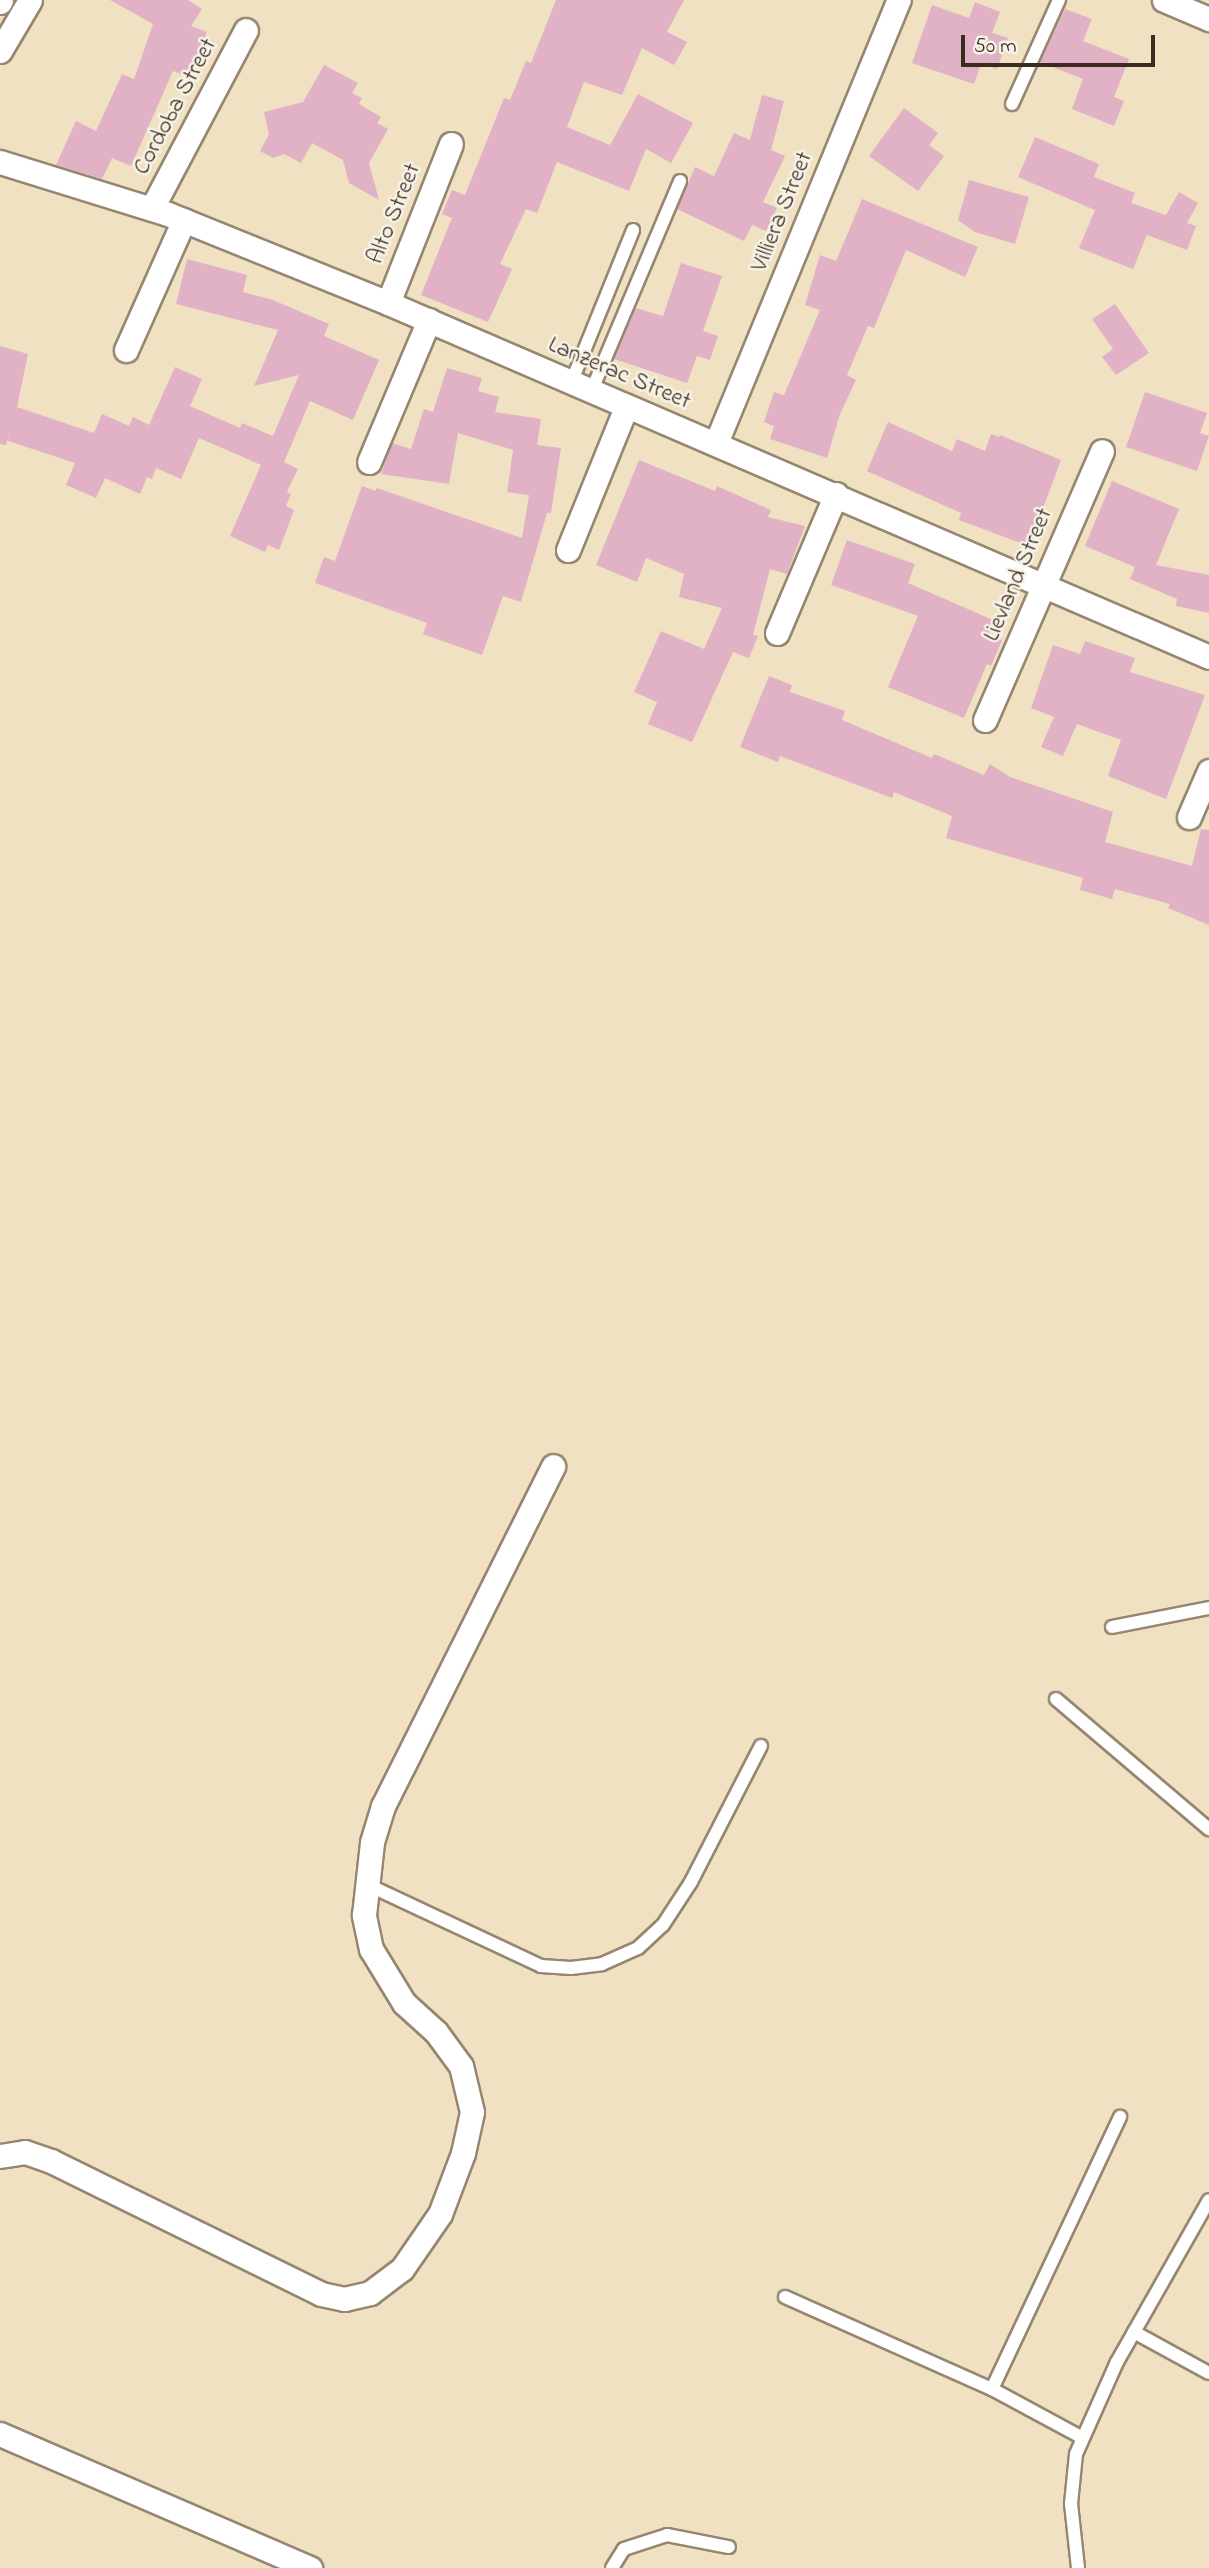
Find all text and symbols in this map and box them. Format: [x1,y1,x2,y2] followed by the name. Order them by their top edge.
[964,21,1158,65] scale bar
[974,32,1017,62] text: 50 m
[128,34,224,180] street label: Cordoba Street
[746,148,820,276] street label: Villiera Street
[362,160,428,268] street label: Alto Street
[543,331,695,417] street label: Lanzerac Street
[978,504,1060,646] street label: Lievland Street

